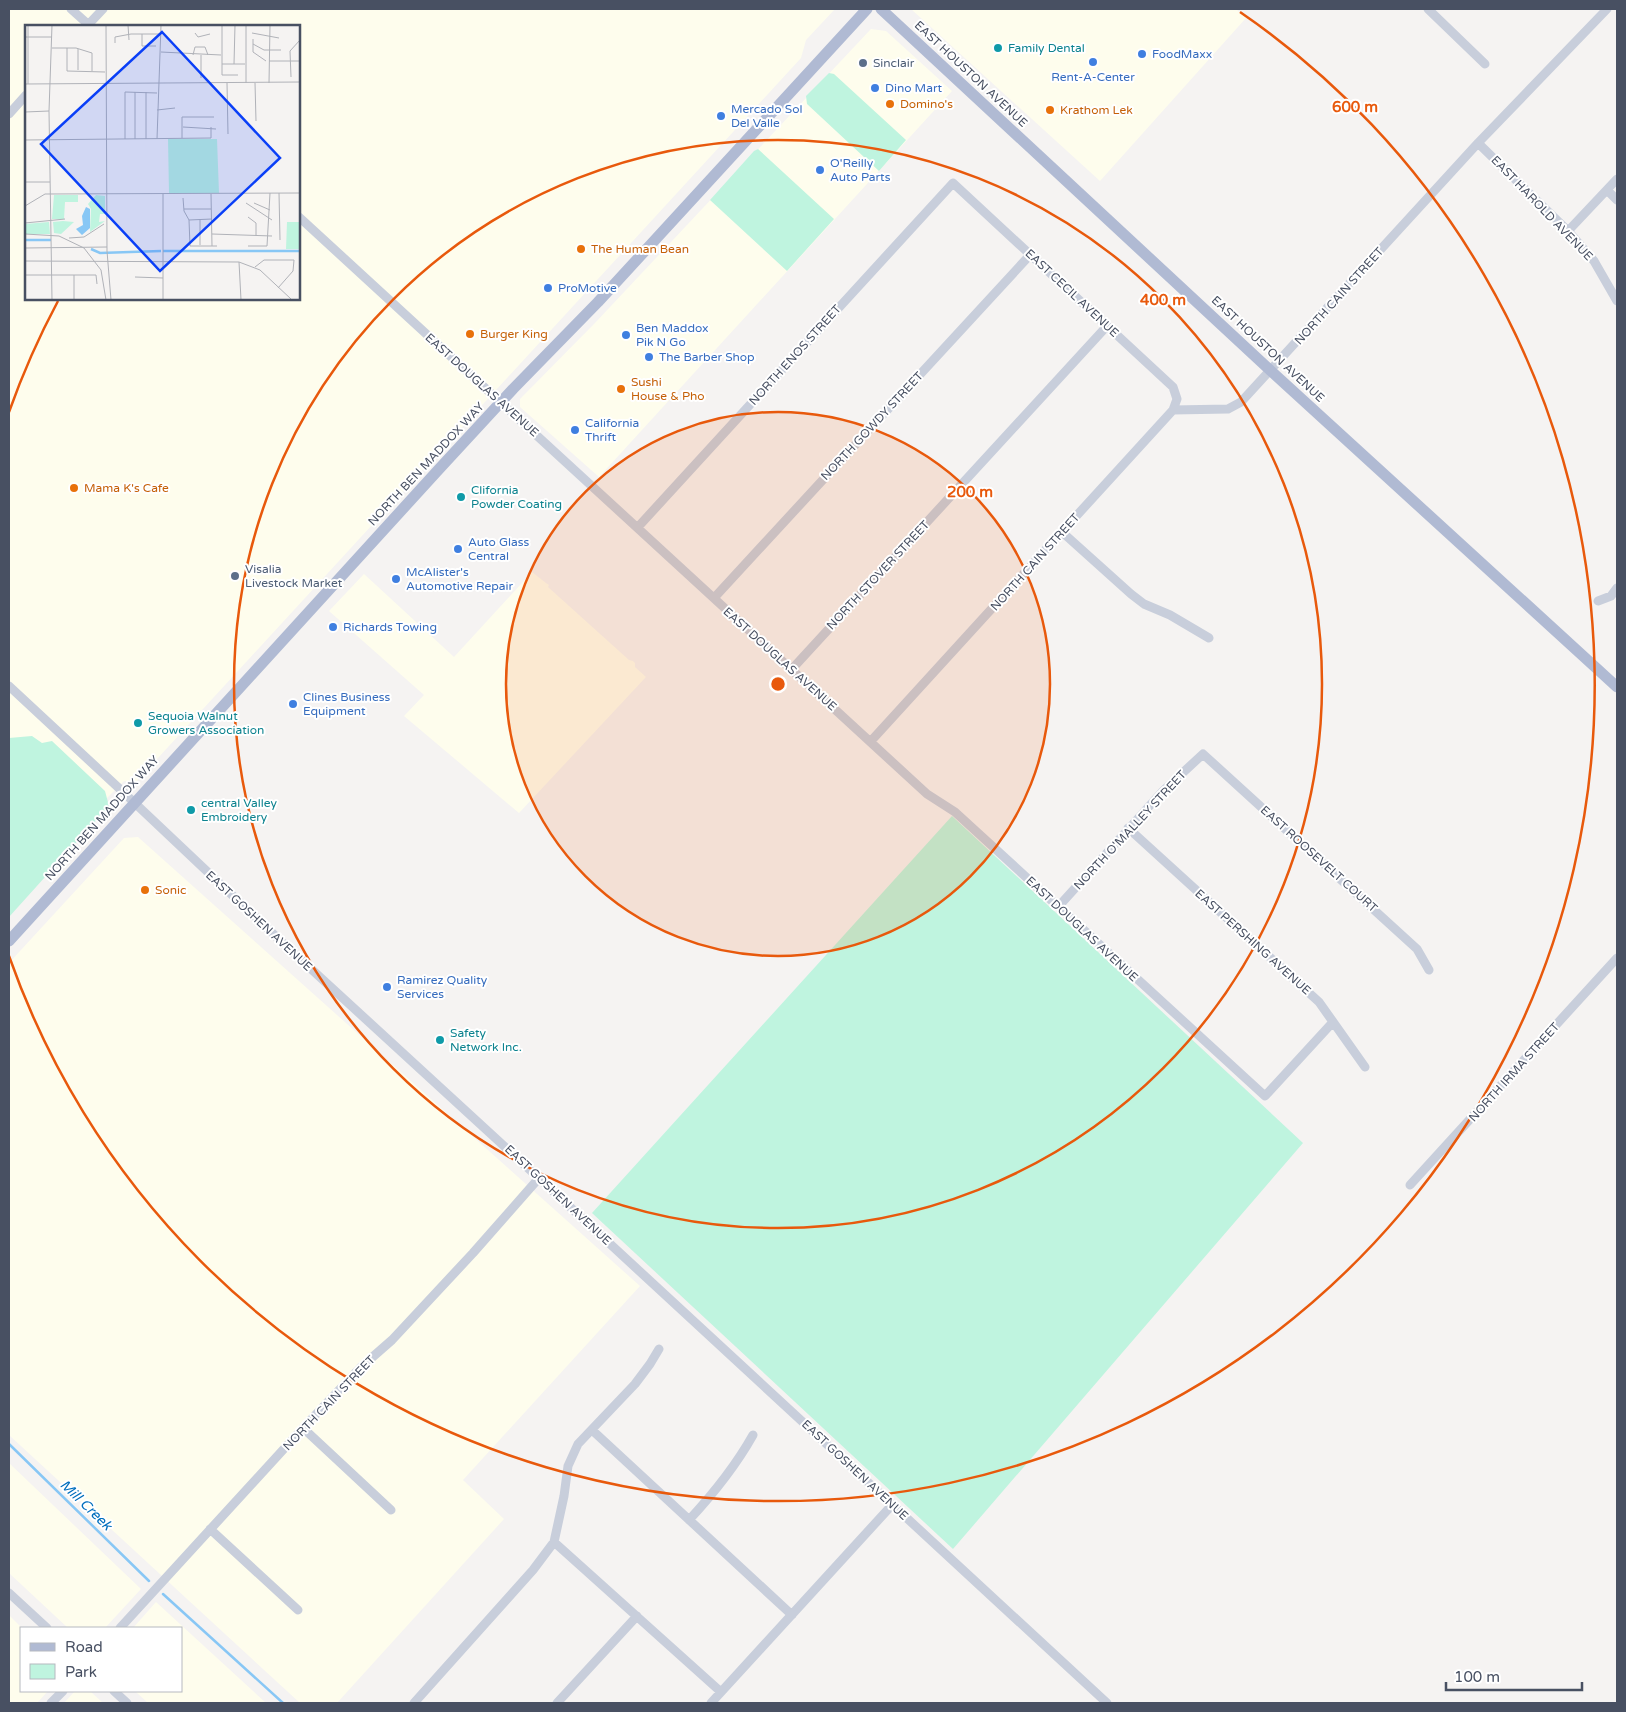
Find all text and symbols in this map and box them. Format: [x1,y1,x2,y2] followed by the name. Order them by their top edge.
[912,18,1031,130] street label: EAST HOUSTON AVENUE
[25,25,300,300] inset map
[1008,41,1085,55] place label: Family Dental
[992,42,1004,54] marker: Family Dental
[1152,47,1212,61] place label: FoodMaxx
[1136,48,1148,60] marker: FoodMaxx
[873,56,915,70] place label: Sinclair
[1087,56,1099,68] marker: Rent-A-Center
[857,57,869,69] marker: Sinclair
[1051,70,1135,84] place label: Rent-A-Center
[885,81,943,95] place label: Dino Mart
[869,82,881,94] marker: Dino Mart
[900,97,953,111] place label: Domino's
[884,98,896,110] marker: Domino's
[1332,98,1378,116] text: 600 m
[731,102,802,130] place label: Mercado Sol Del Valle
[1060,103,1133,117] place label: Krathom Lek
[1044,104,1056,116] marker: Krathom Lek
[715,110,727,122] marker: Mercado Sol Del Valle
[1488,153,1596,264] street label: EAST HAROLD AVENUE
[830,156,891,184] place label: O'Reilly Auto Parts
[814,164,826,176] marker: O'Reilly Auto Parts
[591,242,689,256] place label: The Human Bean
[575,243,587,255] marker: The Human Bean
[1292,244,1387,348] street label: NORTH CAIN STREET
[1022,246,1122,340] street label: EAST CECIL AVENUE
[558,281,617,295] place label: ProMotive
[542,282,554,294] marker: ProMotive
[1140,291,1186,309] text: 400 m
[1209,293,1328,405] street label: EAST HOUSTON AVENUE
[746,301,844,408] street label: NORTH ENOS STREET
[636,321,709,349] place label: Ben Maddox Pik N Go
[480,327,548,341] place label: Burger King
[464,328,476,340] marker: Burger King
[620,329,632,341] marker: Ben Maddox Pik N Go
[422,330,542,440] street label: EAST DOUGLAS AVENUE
[659,350,755,364] place label: The Barber Shop
[643,351,655,363] marker: The Barber Shop
[818,368,926,483] street label: NORTH GOWDY STREET
[631,375,705,403] place label: Sushi House & Pho
[615,383,627,395] marker: Sushi House & Pho
[365,399,487,528] street label: NORTH BEN MADDOX WAY
[585,416,639,444] place label: California Thrift
[569,424,581,436] marker: California Thrift
[84,481,169,495] place label: Mama K's Cafe
[68,482,80,494] marker: Mama K's Cafe
[471,483,562,511] place label: Clifornia Powder Coating
[947,483,993,501] text: 200 m
[455,491,467,503] marker: Clifornia Powder Coating
[988,510,1083,614] street label: NORTH CAIN STREET
[824,517,933,632] street label: NORTH STOVER STREET
[468,535,530,563] place label: Auto Glass Central
[452,543,464,555] marker: Auto Glass Central
[245,562,343,590] place label: Visalia Livestock Market
[406,565,514,593] place label: McAlister's Automotive Repair
[229,570,241,582] marker: Visalia Livestock Market
[390,573,402,585] marker: McAlister's Automotive Repair
[720,604,840,714] street label: EAST DOUGLAS AVENUE
[343,620,437,634] place label: Richards Towing
[327,621,339,633] marker: Richards Towing
[769,675,787,693] centre of rings
[303,690,390,718] place label: Clines Business Equipment
[287,698,299,710] marker: Clines Business Equipment
[148,709,264,737] place label: Sequoia Walnut Growers Association
[132,717,144,729] marker: Sequoia Walnut Growers Association
[42,752,162,883] street label: NORTH BEN MADDOX WAY
[1071,767,1189,893] street label: NORTH O'MALLEY STREET
[201,796,277,824] place label: central Valley Embroidery
[1258,803,1381,916] street label: EAST ROOSEVELT COURT
[185,804,197,816] marker: central Valley Embroidery
[203,868,315,974] street label: EAST GOSHEN AVENUE
[1023,873,1141,985] street label: EAST DOUGLAS AVENUE
[155,883,186,897] place label: Sonic
[139,884,151,896] marker: Sonic
[1192,886,1314,998] street label: EAST PERSHING AVENUE
[397,973,488,1001] place label: Ramirez Quality Services
[381,981,393,993] marker: Ramirez Quality Services
[1466,1019,1563,1124] street label: NORTH IRMA STREET
[450,1026,522,1054] place label: Safety Network Inc.
[434,1034,446,1046] marker: Safety Network Inc.
[502,1142,614,1248] street label: EAST GOSHEN AVENUE
[280,1352,378,1453] street label: NORTH CAIN STREET
[799,1417,911,1523] street label: EAST GOSHEN AVENUE
[56,1476,117,1535] water label: Mill Creek
[20,1627,182,1692] legend
[65,1638,103,1656] text: Road
[1446,1660,1582,1692] scale bar
[65,1663,97,1681] text: Park
[1454,1668,1500,1686] text: 100 m

